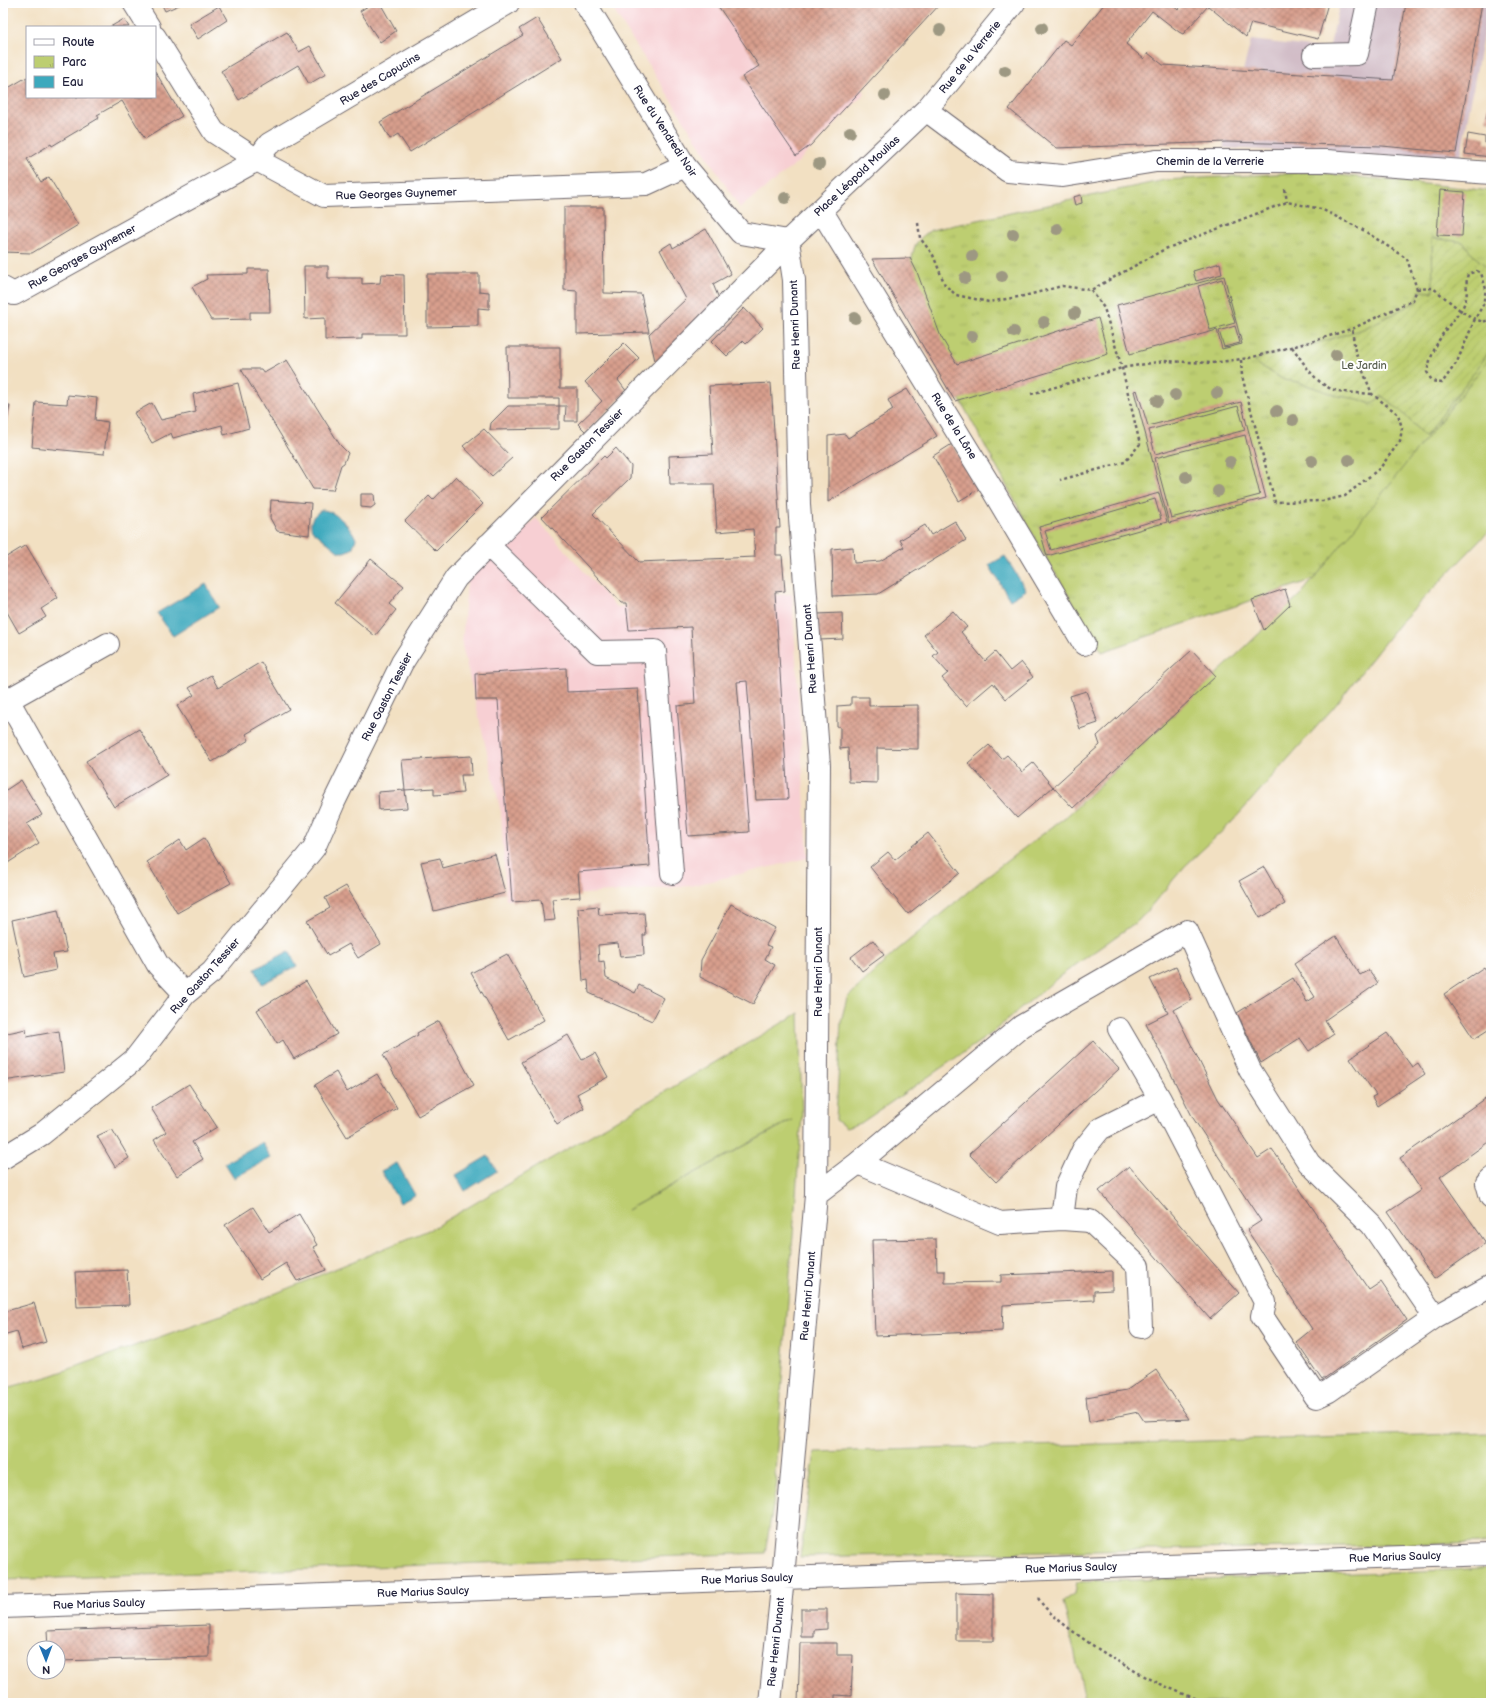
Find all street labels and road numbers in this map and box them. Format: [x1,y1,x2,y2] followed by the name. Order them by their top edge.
[937,17,1004,96] street label: Rue de la Verrerie
[338,50,423,108] street label: Rue des Capucins
[630,83,700,180] street label: Rue du Vendredi Noir
[811,133,903,219] street label: Place Léopold Moulias
[1156,155,1265,168] street label: Chemin de la Verrerie
[335,185,458,203] street label: Rue Georges Guynemer
[26,221,139,292] street label: Rue Georges Guynemer
[787,279,803,370] street label: Rue Henri Dunant
[928,390,980,462] street label: Rue de la Lône
[548,405,627,484] street label: Rue Gaston Tessier
[800,603,820,694] street label: Rue Henri Dunant
[359,650,415,743] street label: Rue Gaston Tessier
[812,926,825,1017] street label: Rue Henri Dunant
[168,935,243,1017] street label: Rue Gaston Tessier
[798,1250,818,1341] street label: Rue Henri Dunant
[1349,1549,1441,1565] street label: Rue Marius Saulcy
[1025,1560,1117,1576] street label: Rue Marius Saulcy
[701,1571,793,1587] street label: Rue Marius Saulcy
[377,1584,469,1600] street label: Rue Marius Saulcy
[53,1596,145,1612] street label: Rue Marius Saulcy
[765,1596,787,1687] street label: Rue Henri Dunant

